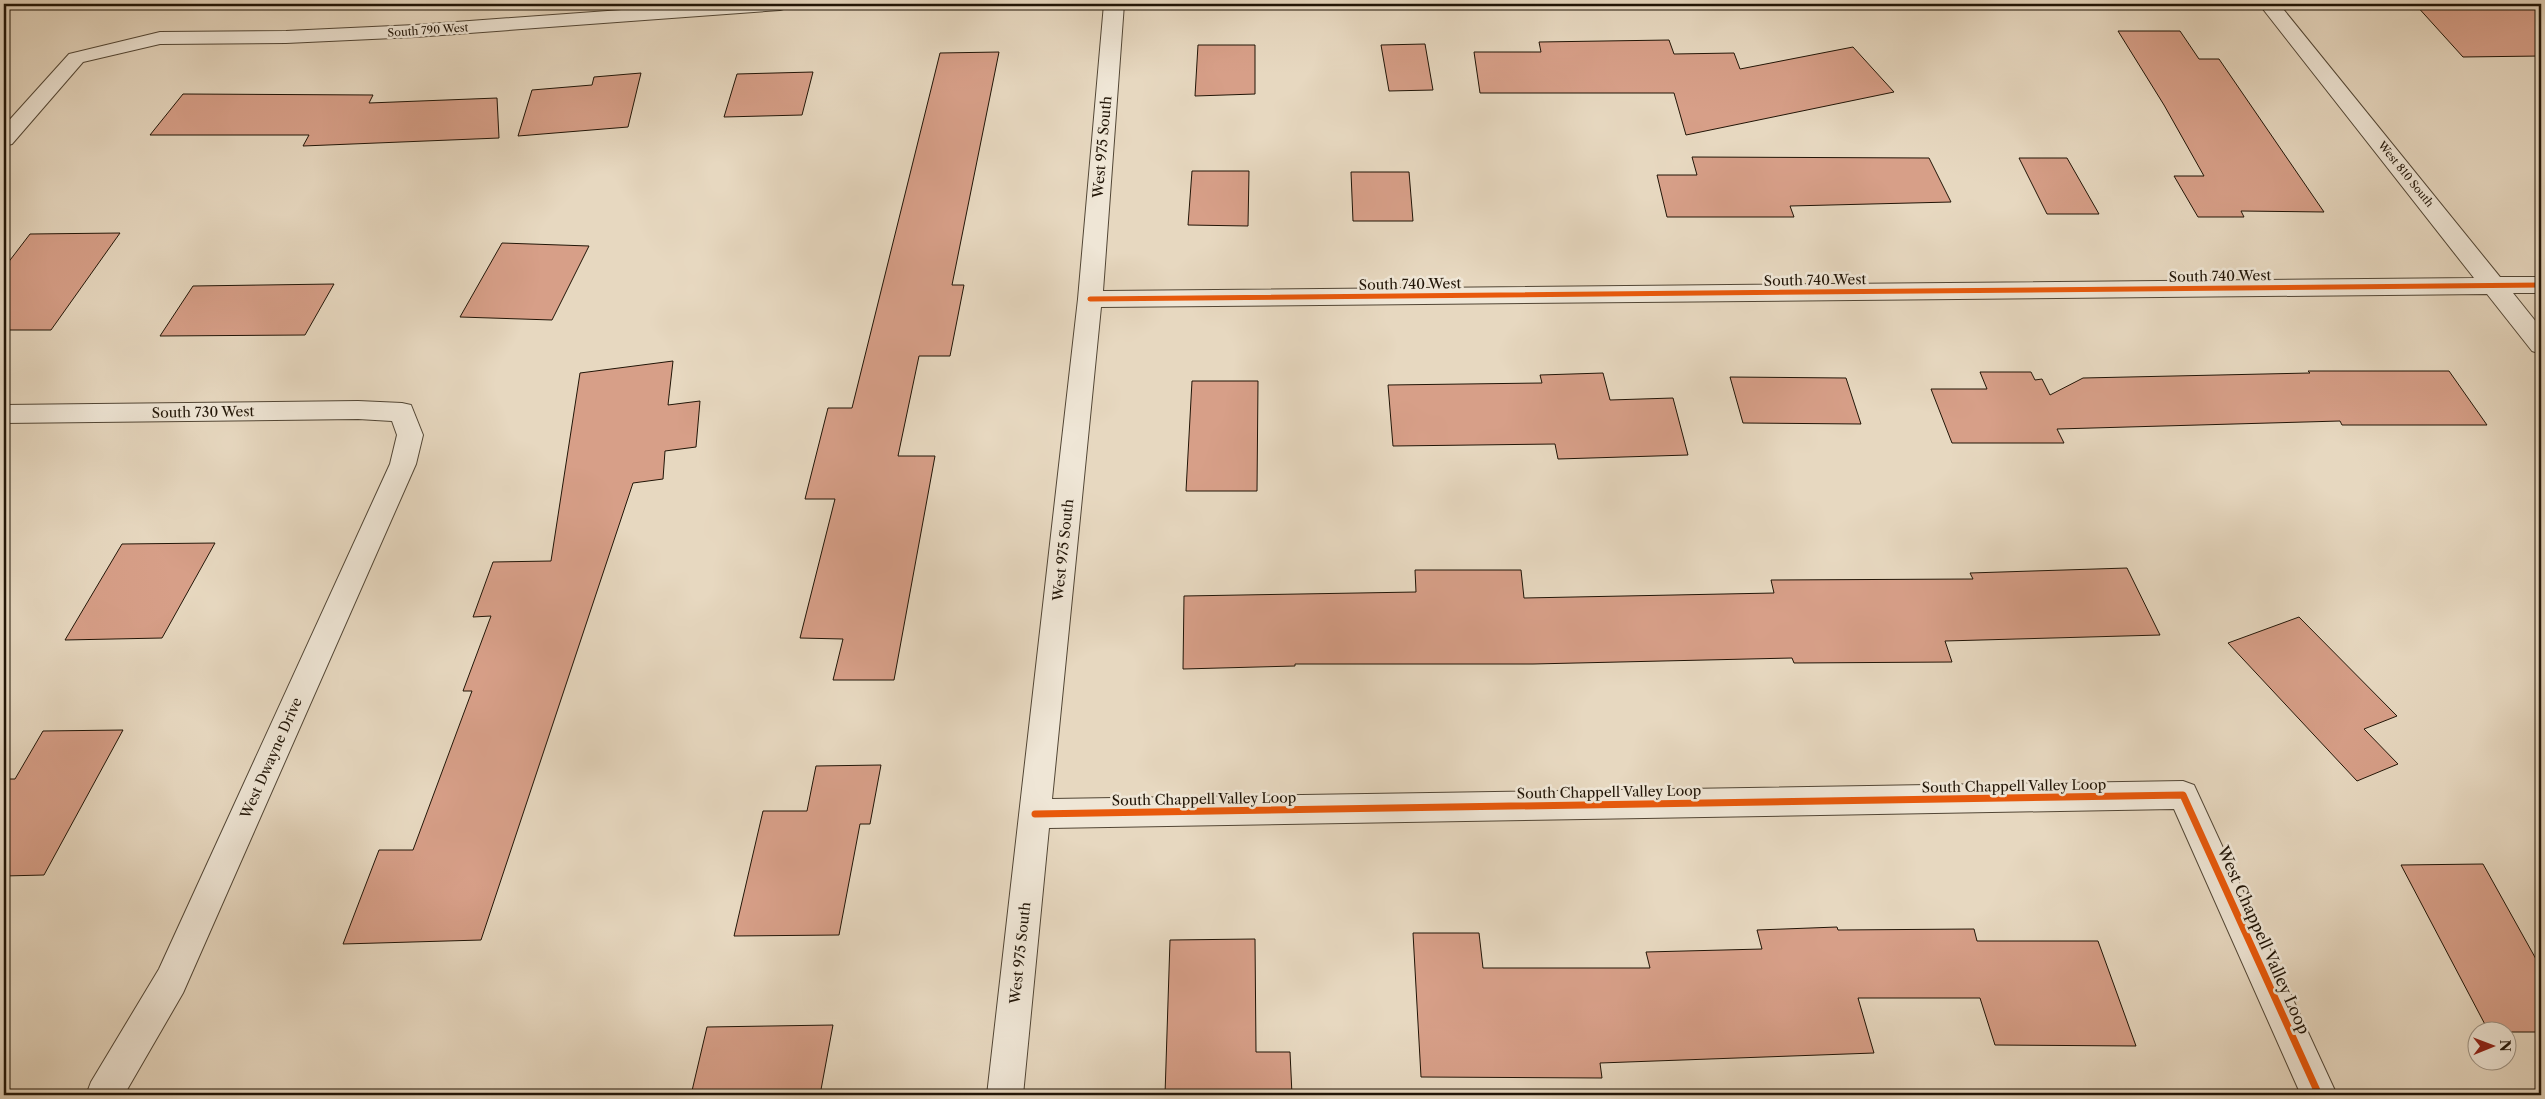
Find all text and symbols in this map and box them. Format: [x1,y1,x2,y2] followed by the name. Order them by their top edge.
[387,20,469,40] street label: South 790 West
[1088,95,1115,200] street label: West 975 South
[2375,137,2437,210] street label: West 810 South
[2169,266,2272,286] street label: South 740 West
[1764,270,1867,290] street label: South 740 West
[1359,274,1462,294] street label: South 740 West
[152,402,255,422] street label: South 730 West
[1049,498,1077,603] street label: West 975 South
[236,694,306,822] street label: West Dwayne Drive
[1921,775,2107,797] street label: South Chappell Valley Loop
[1516,781,1702,803] street label: South Chappell Valley Loop
[1111,788,1297,810] street label: South Chappell Valley Loop
[2213,842,2315,1037] street label: West Chappell Valley Loop
[1006,901,1034,1006] street label: West 975 South
[2468,1022,2518,1072] north arrow
[2496,1040,2514,1052] text: N

